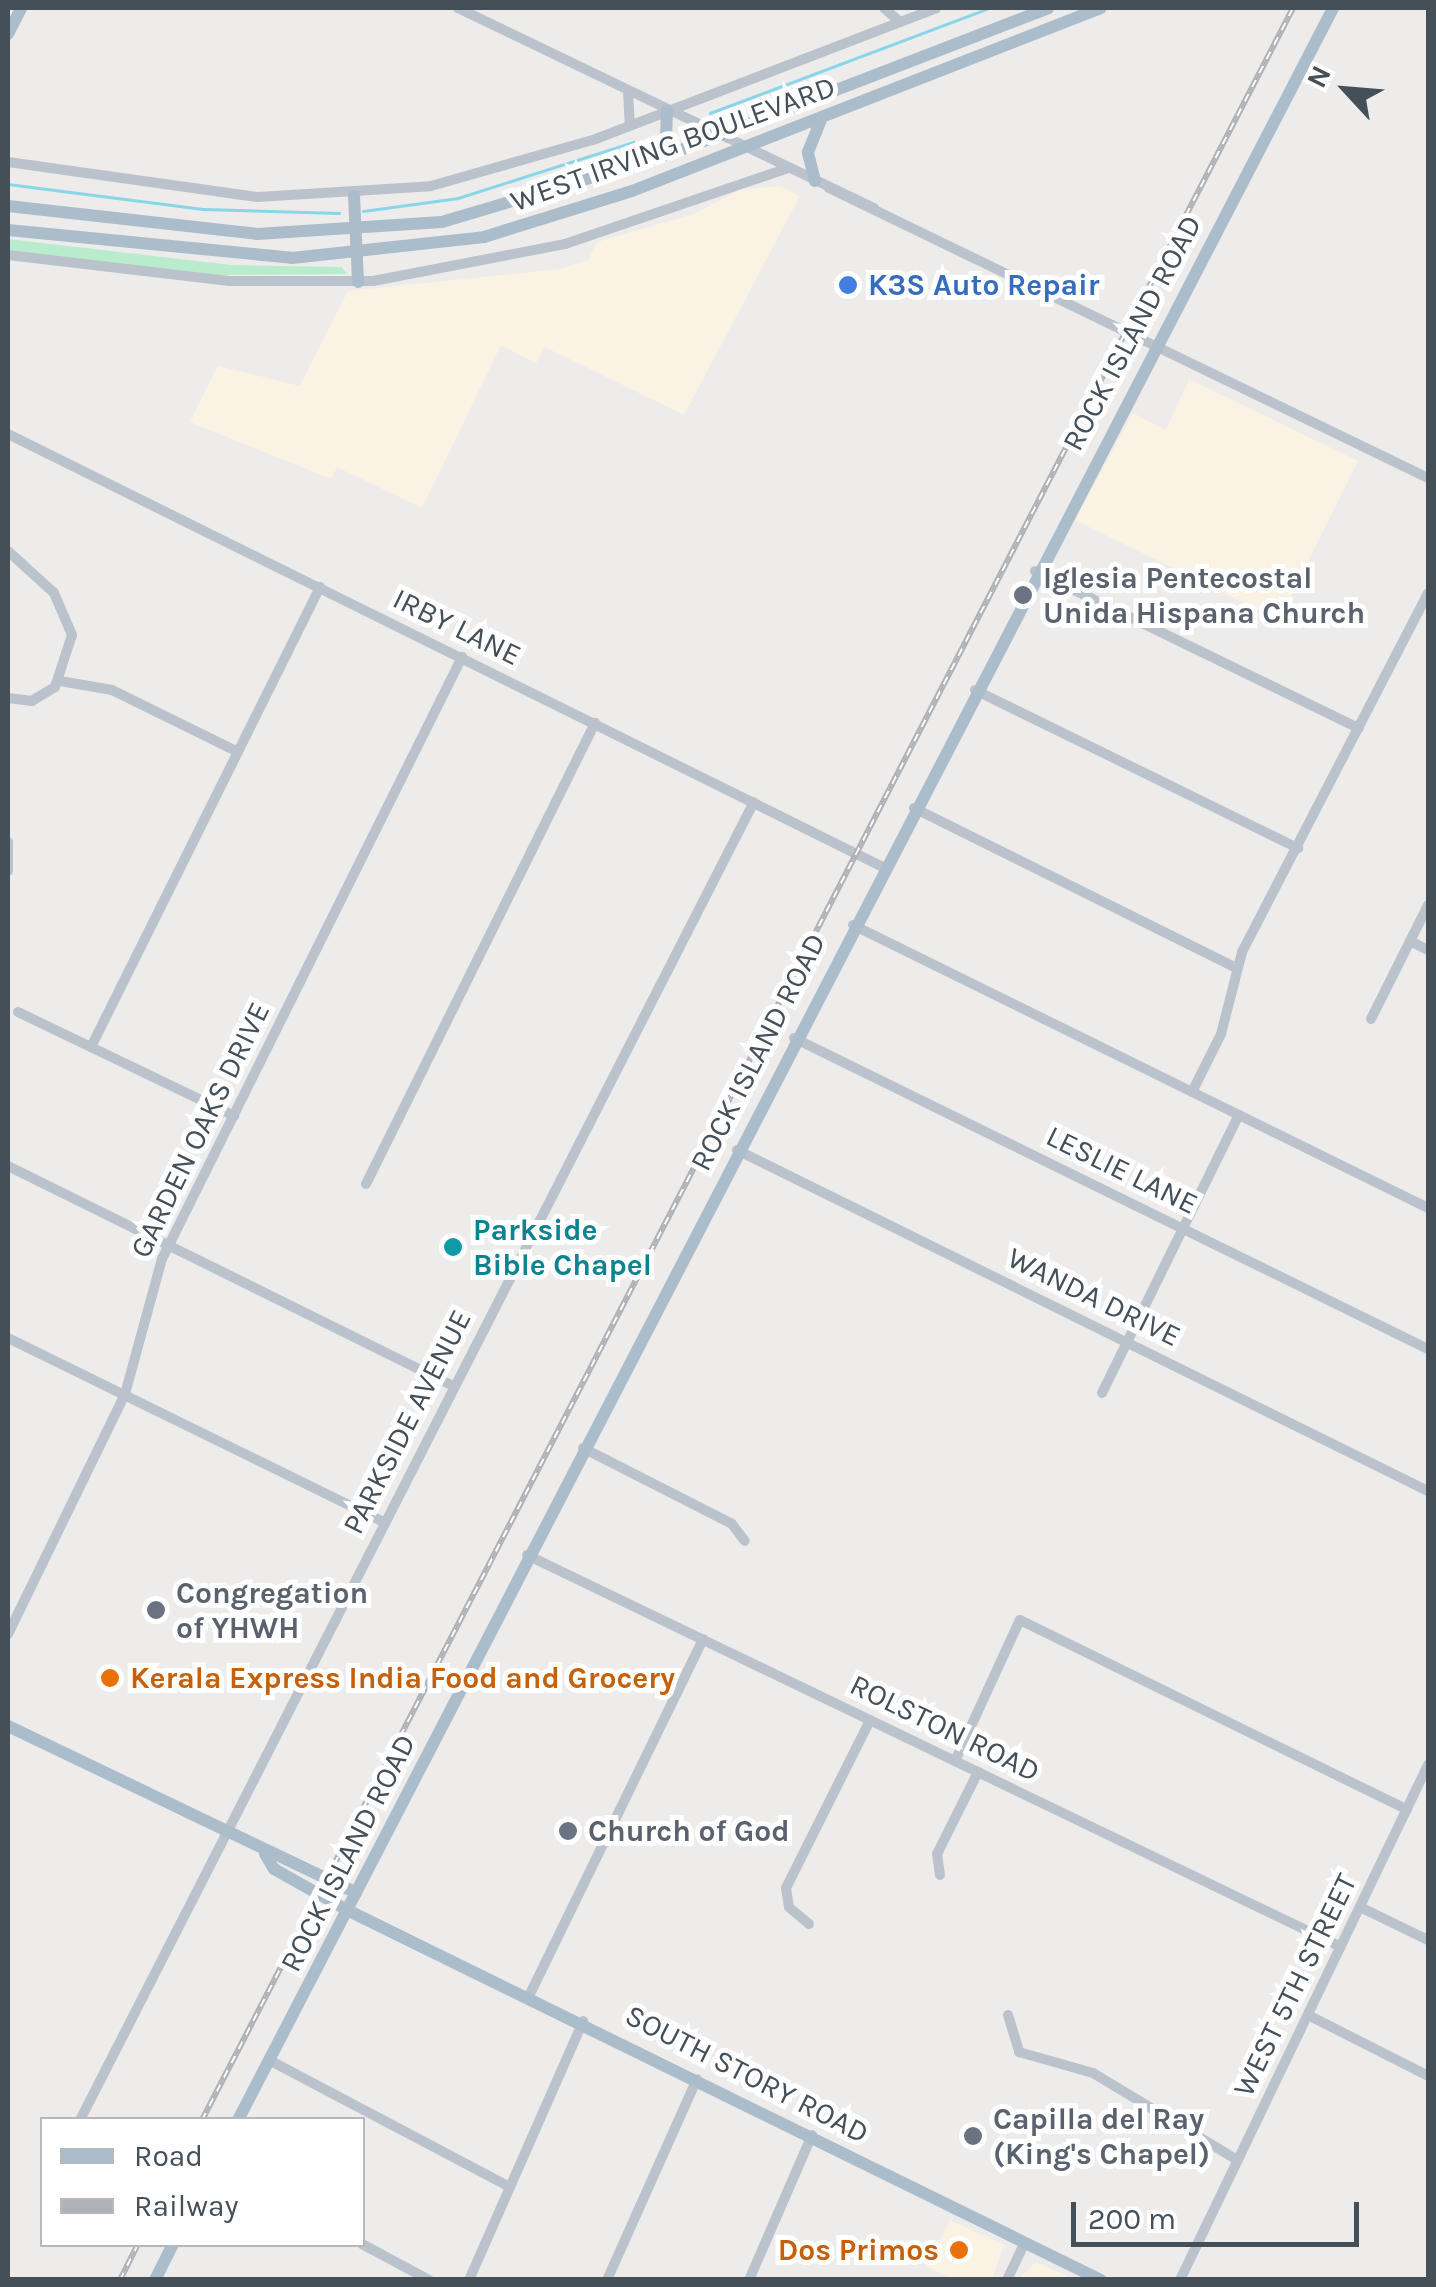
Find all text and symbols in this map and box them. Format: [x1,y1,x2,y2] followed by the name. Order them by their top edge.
[1296,40,1396,140] north arrow
[1299,60,1338,93] text: N
[506,68,840,220] street label: WEST IRVING BOULEVARD
[1055,209,1209,457] street label: ROCK ISLAND ROAD
[868,267,1100,303] place label: K3S Auto Repair
[837,274,859,296] marker: K3S Auto Repair
[1043,560,1365,630] place label: Iglesia Pentecostal Unida Hispana Church
[387,581,527,673] street label: IRBY LANE
[1012,584,1034,606] marker: Iglesia Pentecostal Unida Hispana Church
[683,927,833,1177] street label: ROCK ISLAND ROAD
[123,996,277,1264] street label: GARDEN OAKS DRIVE
[1040,1118,1204,1222] street label: LESLIE LANE
[473,1212,652,1282] place label: Parkside Bible Chapel
[442,1236,464,1258] marker: Parkside Bible Chapel
[1002,1240,1186,1354] street label: WANDA DRIVE
[335,1304,479,1540] street label: PARKSIDE AVENUE
[176,1575,368,1646] place label: Congregation of YHWH
[145,1599,167,1621] marker: Congregation of YHWH
[130,1660,675,1696] place label: Kerala Express India Food and Grocery
[99,1667,121,1689] marker: Kerala Express India Food and Grocery
[844,1667,1046,1789] street label: ROLSTON ROAD
[273,1728,423,1978] street label: ROCK ISLAND ROAD
[588,1813,790,1849] place label: Church of God
[557,1820,579,1842] marker: Church of God
[1225,1868,1365,2102] street label: WEST 5TH STREET
[619,1997,875,2151] street label: SOUTH STORY ROAD
[993,2101,1210,2172] place label: Capilla del Ray (King's Chapel)
[40,2117,365,2247] legend
[962,2125,984,2147] marker: Capilla del Ray (King's Chapel)
[134,2138,203,2174] text: Road
[1076,2182,1364,2244] scale bar
[134,2188,238,2224] text: Railway
[1088,2201,1176,2237] text: 200 m
[778,2232,939,2268] place label: Dos Primos
[948,2239,970,2261] marker: Dos Primos

